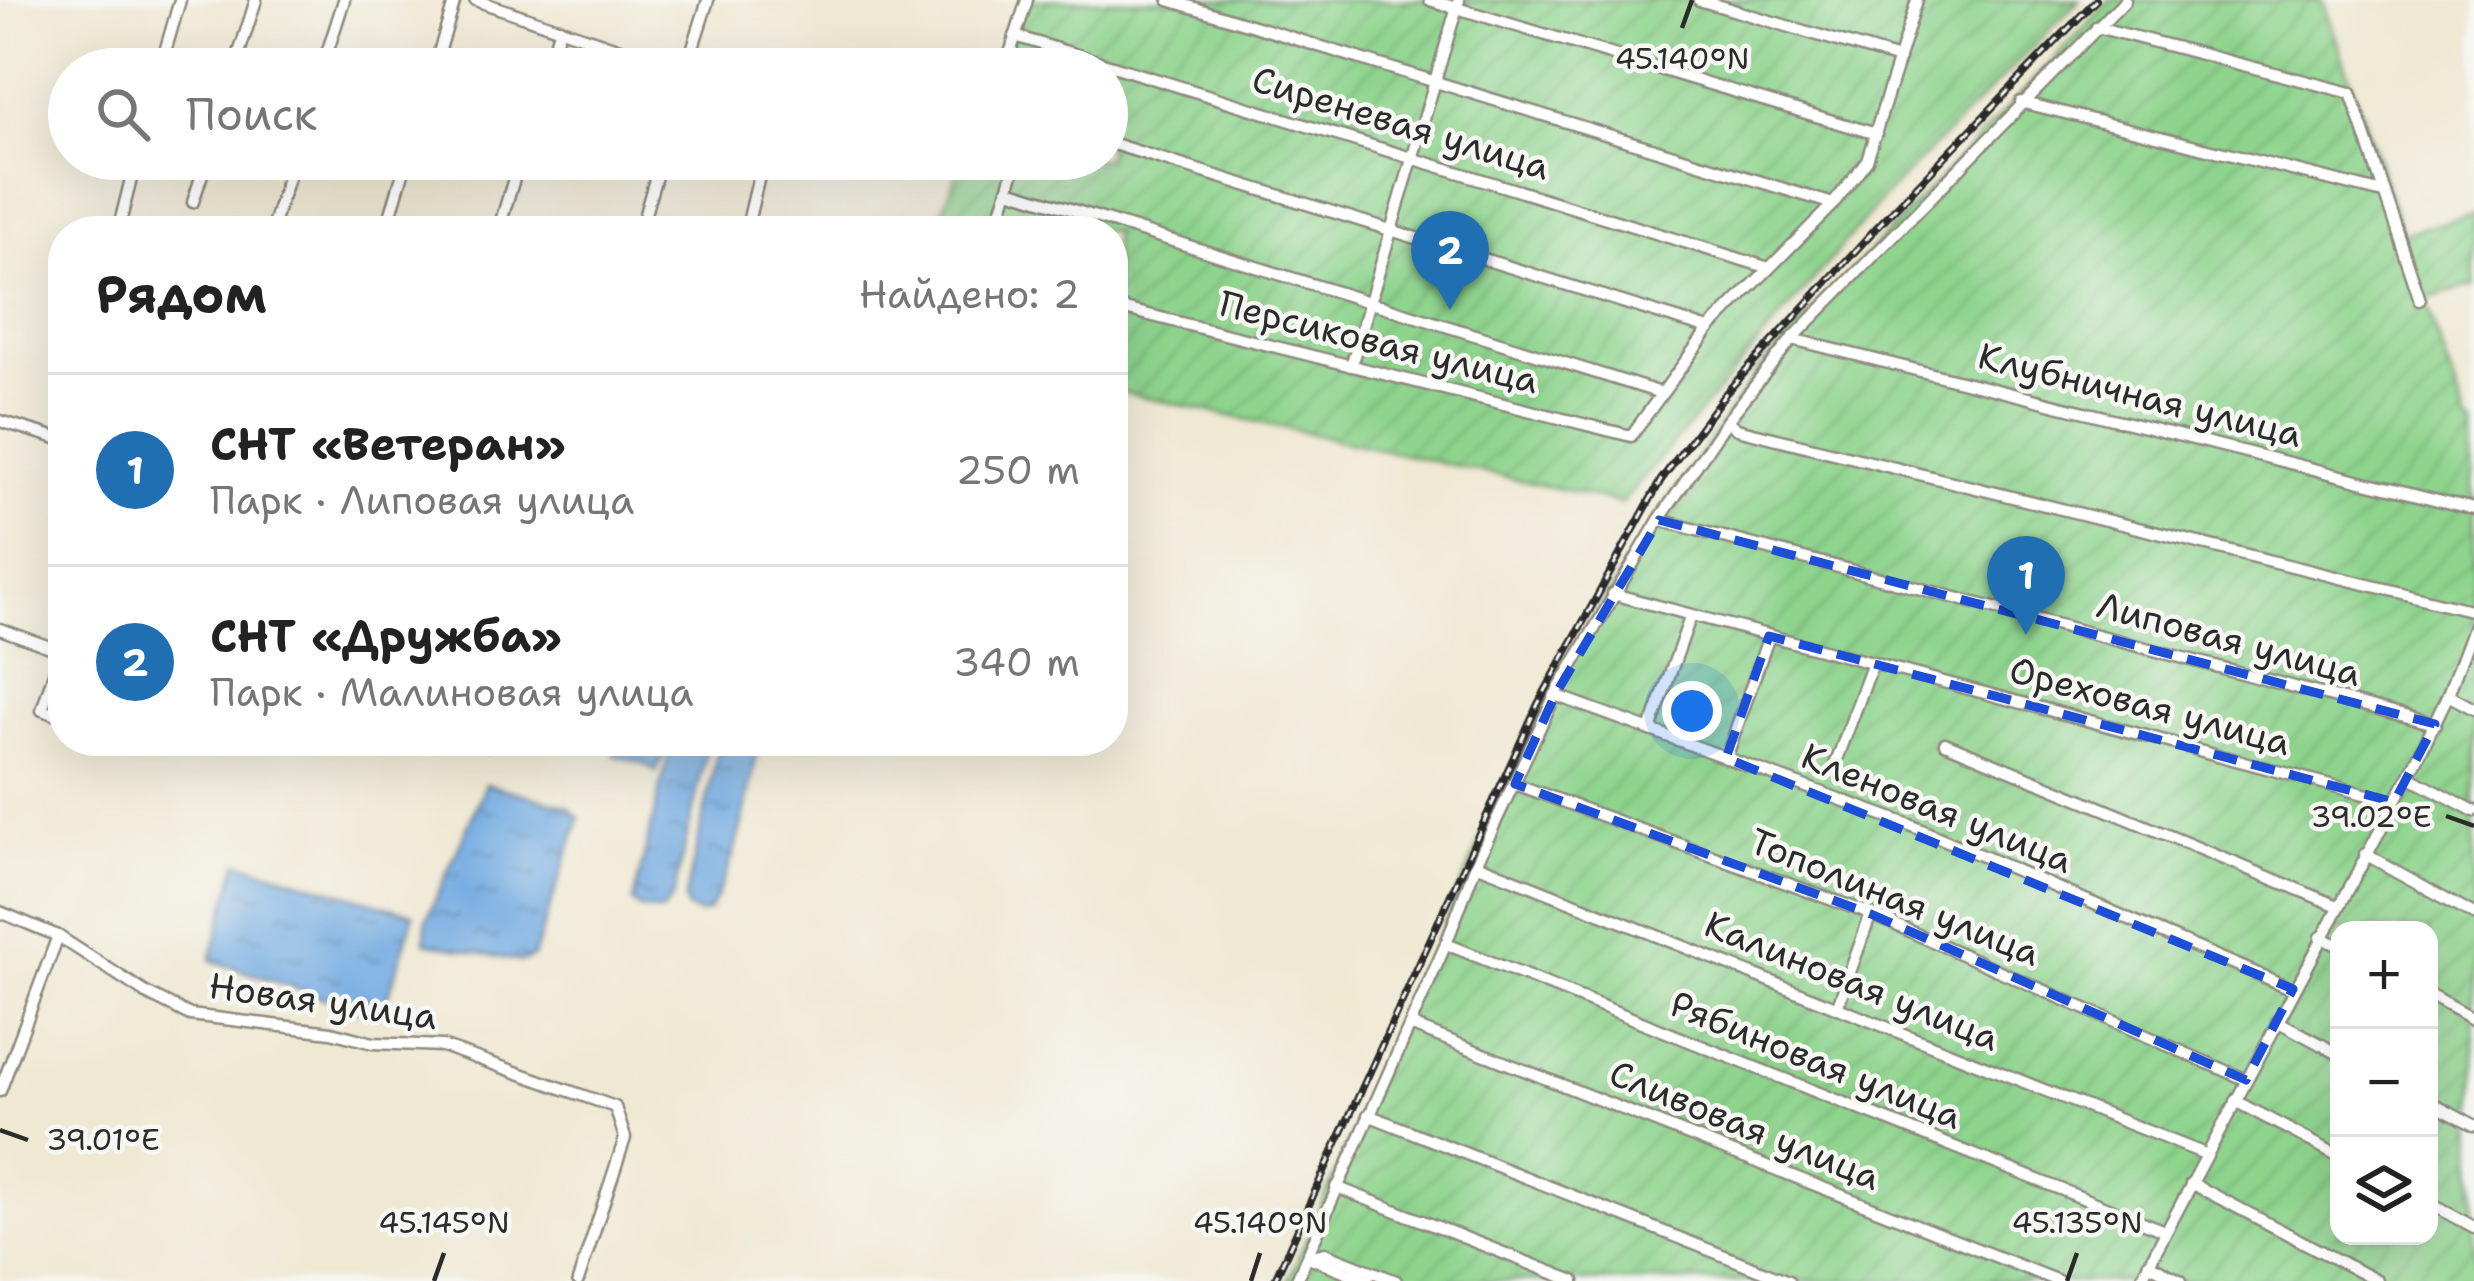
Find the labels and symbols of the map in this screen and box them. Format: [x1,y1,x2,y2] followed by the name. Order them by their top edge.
[1615,38,1749,79] text: 45.140°N
[1246,54,1556,192] street label: Сиреневая улица
[1411,211,1489,310] pin: 2
[1214,279,1544,405] street label: Персиковая улица
[1973,331,2307,459] street label: Клубничная улица
[1987,536,2065,635] pin: 1
[2092,580,2366,698] street label: Липовая улица
[2004,645,2296,767] street label: Ореховая улица
[1662,681,1722,741] your location
[1794,731,2080,885] street label: Кленовая улица
[2310,796,2432,837] text: 39.02°E
[1743,816,2047,978] street label: Тополиная улица
[1697,900,2007,1062] street label: Калиновая улица
[206,961,440,1041] street label: Новая улица
[1663,979,1969,1141] street label: Рябиновая улица
[1602,1048,1888,1202] street label: Сливовая улица
[46,1119,160,1160] text: 39.01°E
[378,1202,510,1243] text: 45.145°N
[1193,1202,1327,1243] text: 45.140°N
[2011,1202,2143,1243] text: 45.135°N

